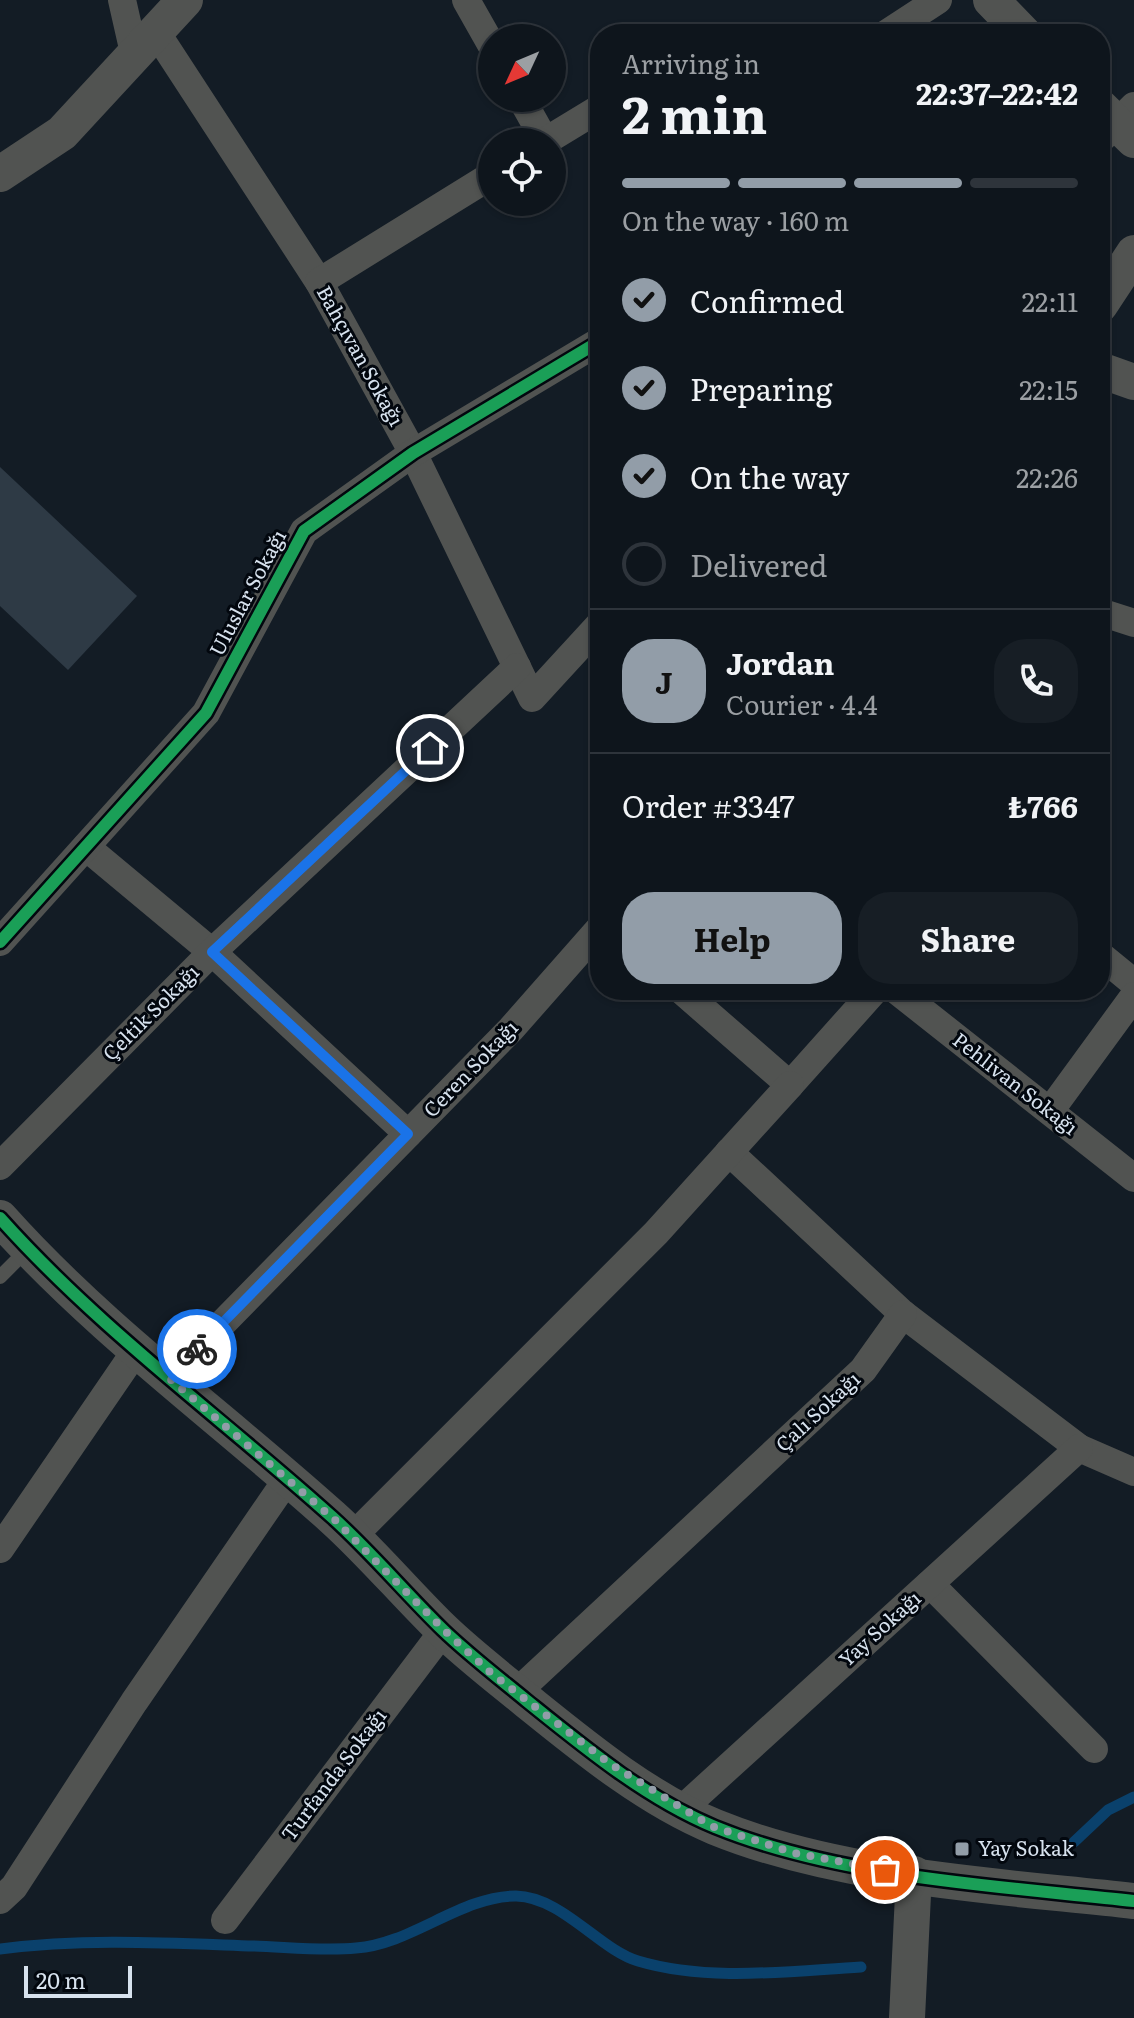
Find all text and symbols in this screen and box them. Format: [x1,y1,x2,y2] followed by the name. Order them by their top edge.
[478,24,566,112] north arrow
[478,24,566,216] map controls
[622,43,760,82] text: Arriving in
[916,70,1078,114] text: 22:37–22:42
[622,73,767,150] text: 2 min
[478,128,566,216] button: locate
[622,200,849,239] text: On the way · 160 m
[622,278,666,322] icon: check
[690,278,844,322] text: Confirmed
[311,279,413,431] street label: Bahçıvan Sokağı
[1022,281,1078,320] text: 22:11
[622,366,666,410] icon: check
[690,366,832,410] text: Preparing
[1019,369,1078,408] text: 22:15
[622,454,666,498] icon: check
[690,454,849,498] text: On the way
[1016,457,1078,496] text: 22:26
[200,523,292,661] street label: Uluslar Sokağı
[690,542,827,586] text: Delivered
[994,639,1078,723] button: phone
[726,640,834,684] text: Jordan
[655,659,673,703] text: J
[726,684,878,723] text: Courier · 4.4
[396,714,464,782] pin
[408,726,452,770] icon: home
[622,783,795,827] text: Order #3347
[1008,783,1078,827] text: ₺766
[622,892,842,984] button: Help
[858,892,1078,984] button: Share
[95,956,205,1067] street label: Çeltik Sokağı
[415,1012,524,1123] street label: Ceren Sokağı
[947,1024,1085,1141] street label: Pehlivan Sokağı
[157,1309,237,1389] courier
[175,1327,219,1371] icon: bike
[768,1363,866,1458] street label: Çalı Sokağı
[831,1582,927,1673] street label: Yay Sokağı
[273,1701,392,1846] street label: Turfanda Sokağı
[978,1832,1075,1862] place label: Yay Sokak
[851,1836,919,1904] pin
[953,1840,971,1858] marker: Yay Sokak
[863,1848,907,1892] icon: bag
[24,1962,132,1998] scale bar
[36,1963,86,1996] text: 20 m

